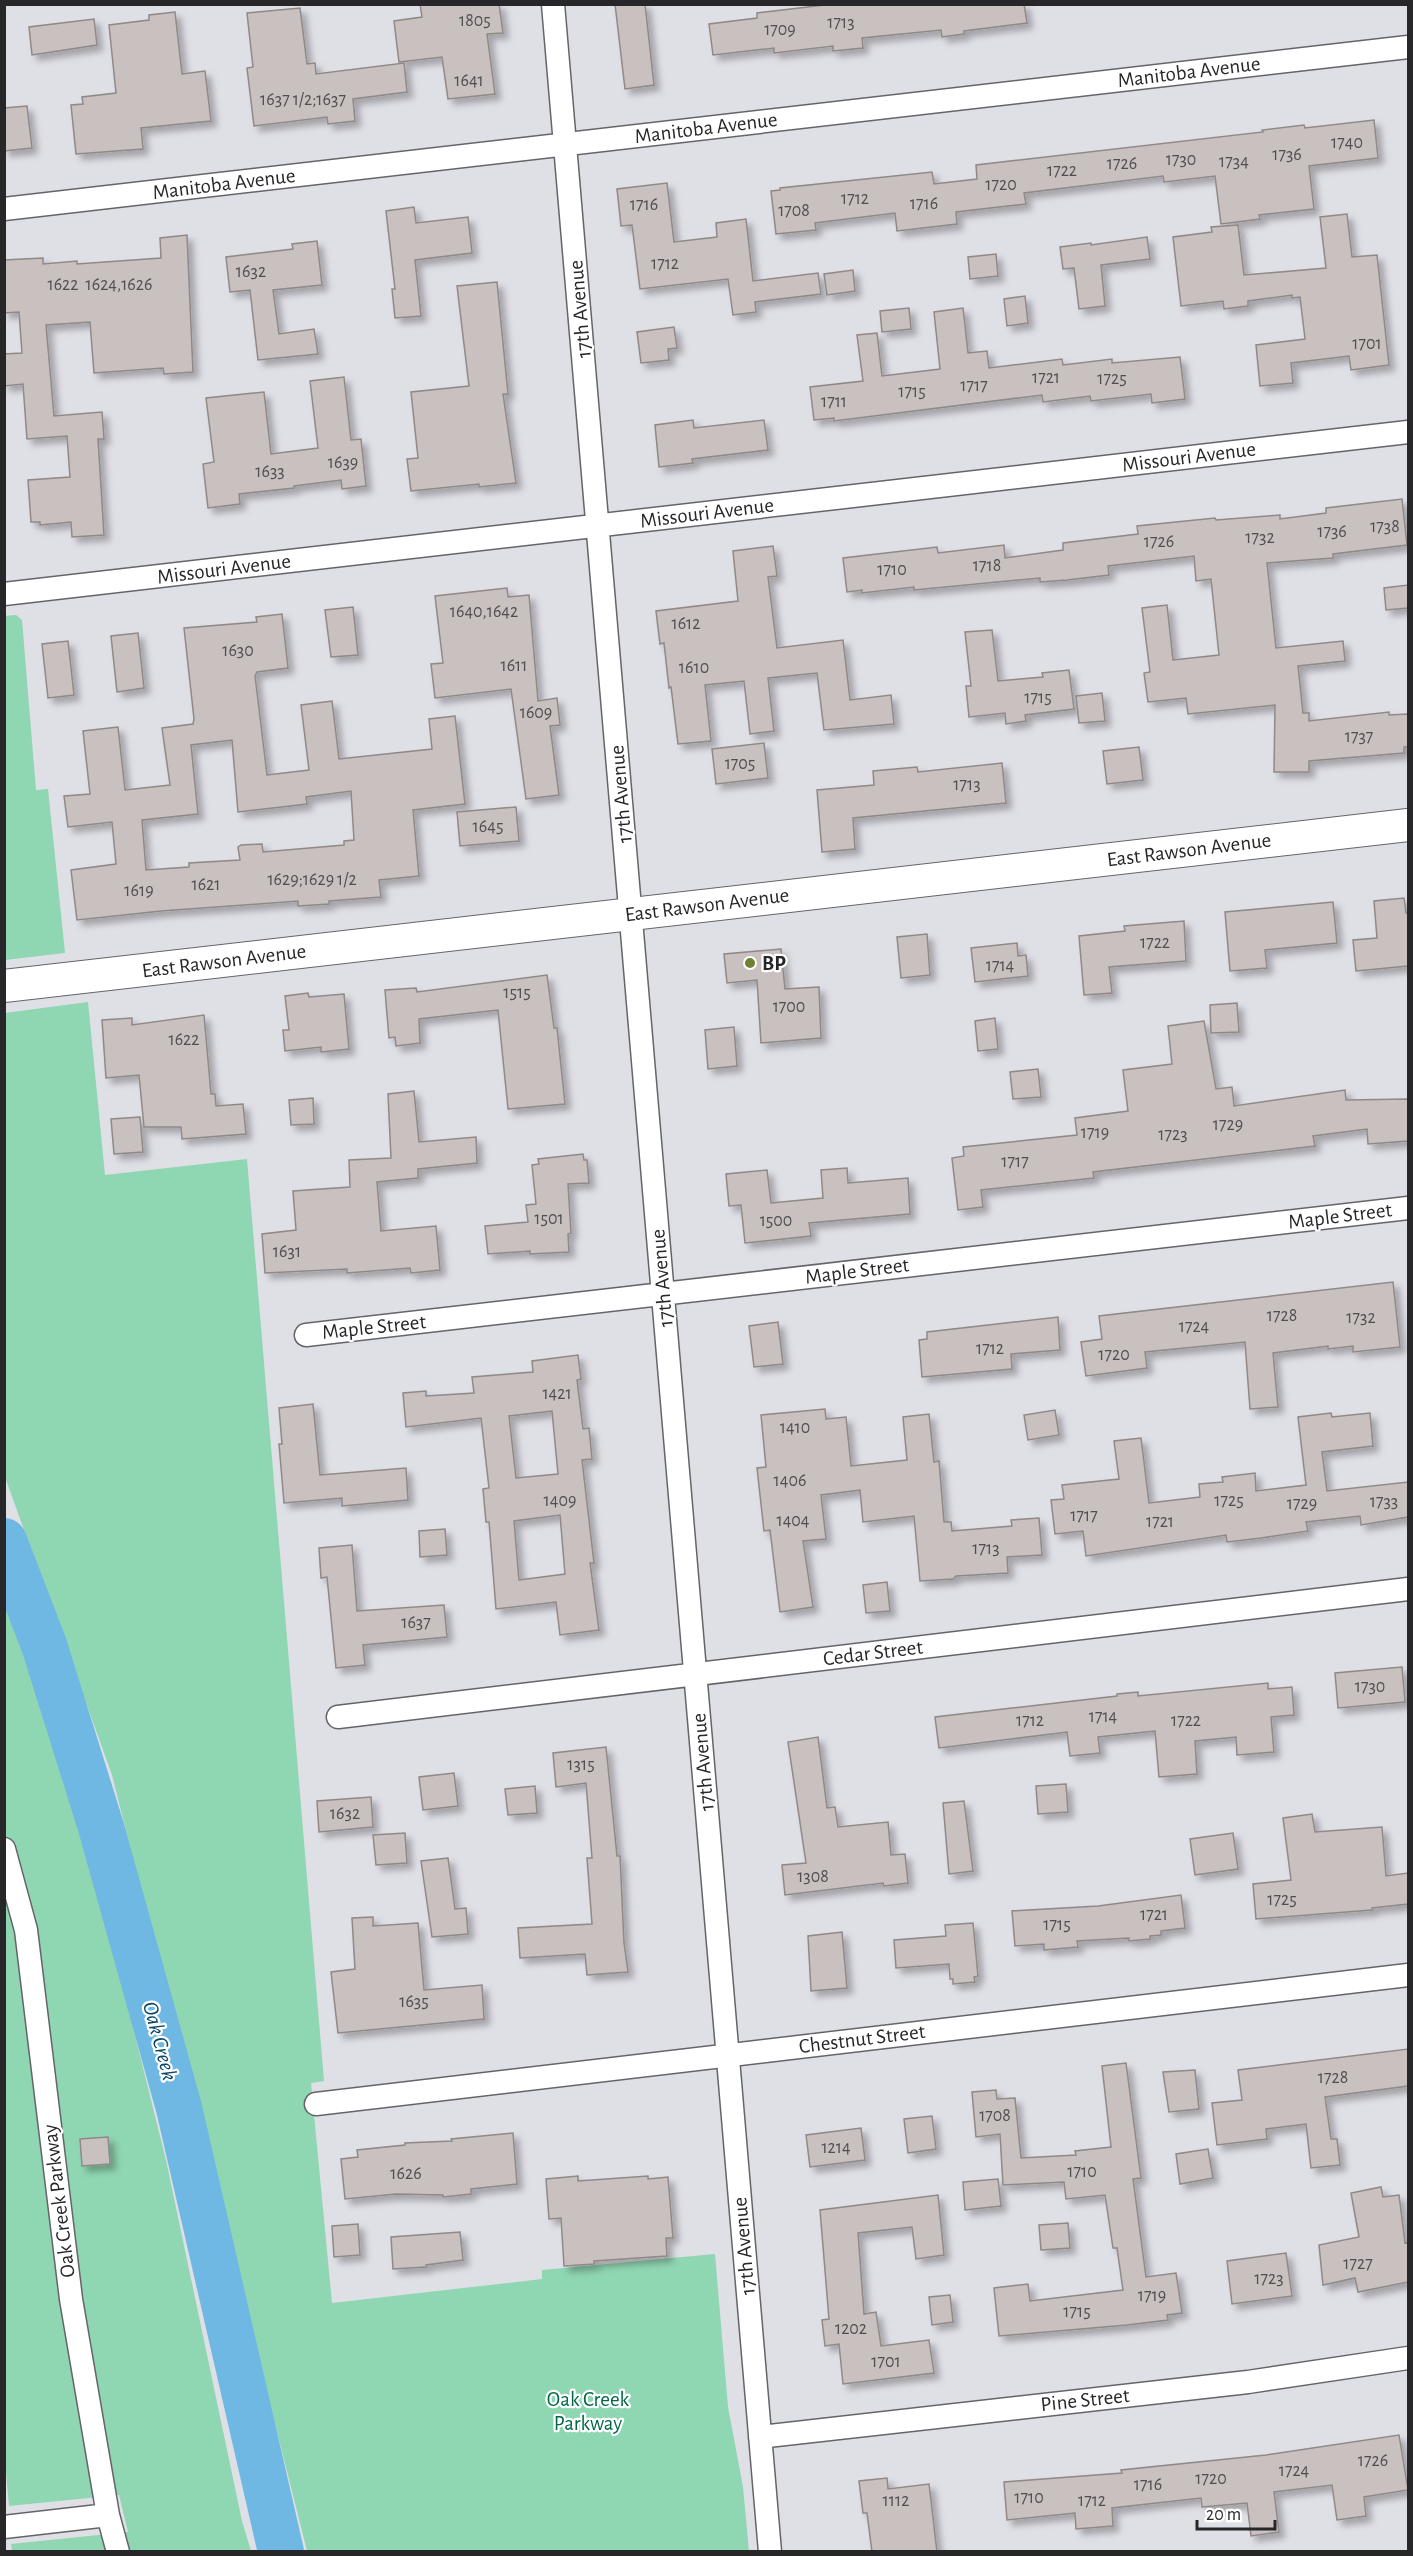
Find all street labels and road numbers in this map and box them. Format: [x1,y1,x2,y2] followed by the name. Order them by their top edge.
[1116,53,1262,91] street label: Manitoba Avenue
[633,109,779,147] street label: Manitoba Avenue
[151,165,297,203] street label: Manitoba Avenue
[565,259,595,359] street label: 17th Avenue
[1121,438,1257,476] street label: Missouri Avenue
[639,494,775,532] street label: Missouri Avenue
[156,550,292,588] street label: Missouri Avenue
[606,744,636,844] street label: 17th Avenue
[1106,829,1272,871] street label: East Rawson Avenue
[624,884,790,926] street label: East Rawson Avenue
[141,940,307,982] street label: East Rawson Avenue
[1287,1199,1393,1233] street label: Maple Street
[647,1228,677,1328] street label: 17th Avenue
[804,1254,910,1288] street label: Maple Street
[321,1311,427,1343] street label: Maple Street
[822,1636,924,1670] street label: Cedar Street
[688,1712,718,1812] street label: 17th Avenue
[798,2021,927,2057] street label: Chestnut Street
[39,2123,79,2279] street label: Oak Creek Parkway
[729,2196,759,2296] street label: 17th Avenue
[1039,2385,1131,2415] street label: Pine Street

